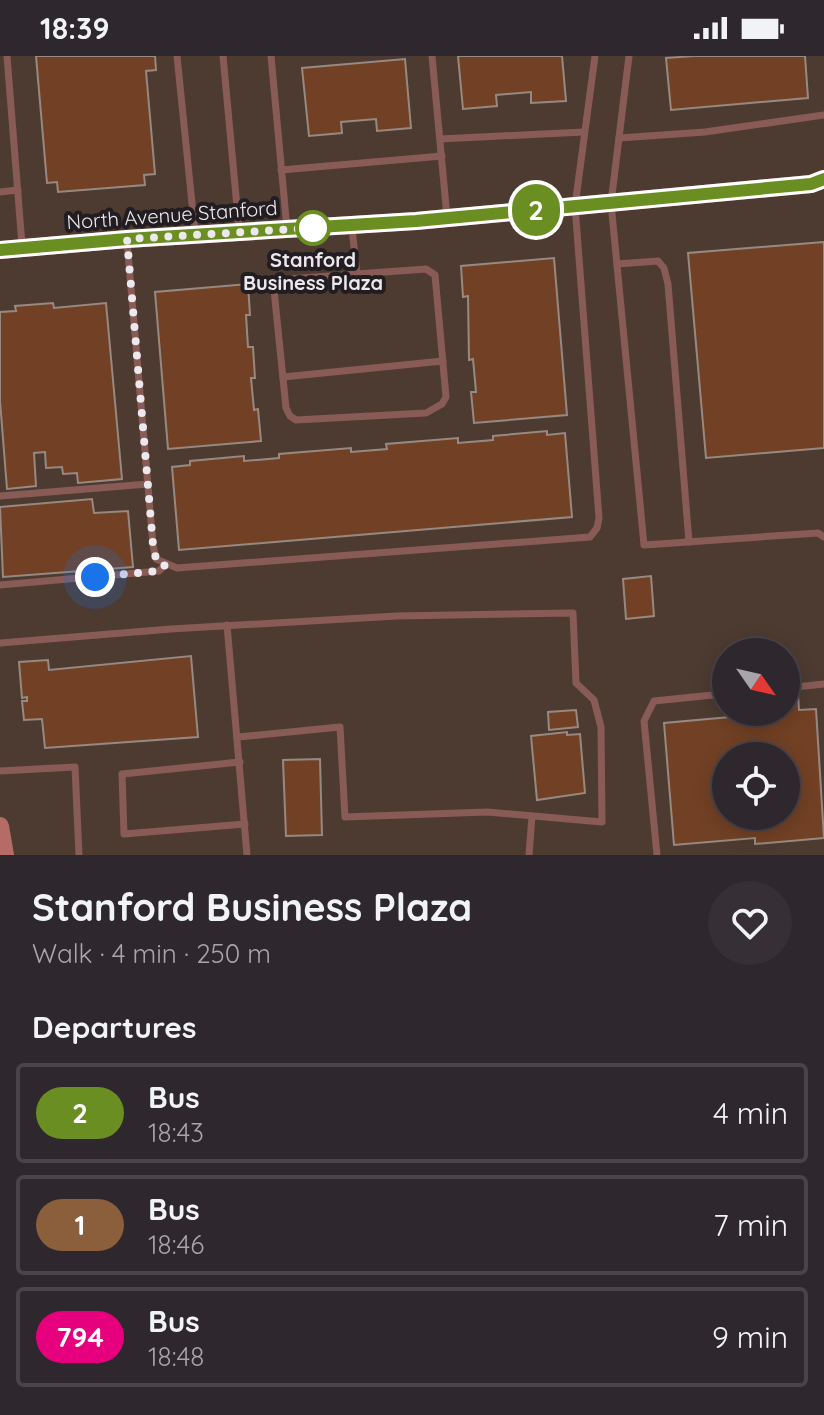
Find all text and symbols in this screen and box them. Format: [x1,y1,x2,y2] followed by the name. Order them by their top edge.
[40,9,109,47] text: 18:39
[510,184,562,236] line badge: 2
[528,192,544,227] text: 2
[66,195,278,234] street label: North Avenue Stanford
[296,211,330,245] marker: Stanford Business Plaza
[243,247,383,295] place label: Stanford Business Plaza
[75,557,115,597] your location
[712,638,800,726] north arrow
[712,638,800,830] map controls
[712,742,800,830] button: locate
[708,881,792,965] button: heart
[32,883,472,931] text: Stanford Business Plaza
[32,937,271,970] text: Walk · 4 min · 250 m
[32,1008,197,1046] text: Departures
[148,1078,200,1116] text: Bus
[713,1094,788,1132] text: 4 min
[72,1095,88,1130] text: 2
[148,1116,204,1149] text: 18:43
[148,1190,200,1228] text: Bus
[713,1206,788,1244] text: 7 min
[75,1207,85,1242] text: 1
[148,1228,204,1261] text: 18:46
[148,1302,200,1340] text: Bus
[712,1318,788,1356] text: 9 min
[56,1319,104,1354] text: 794
[148,1340,204,1373] text: 18:48

